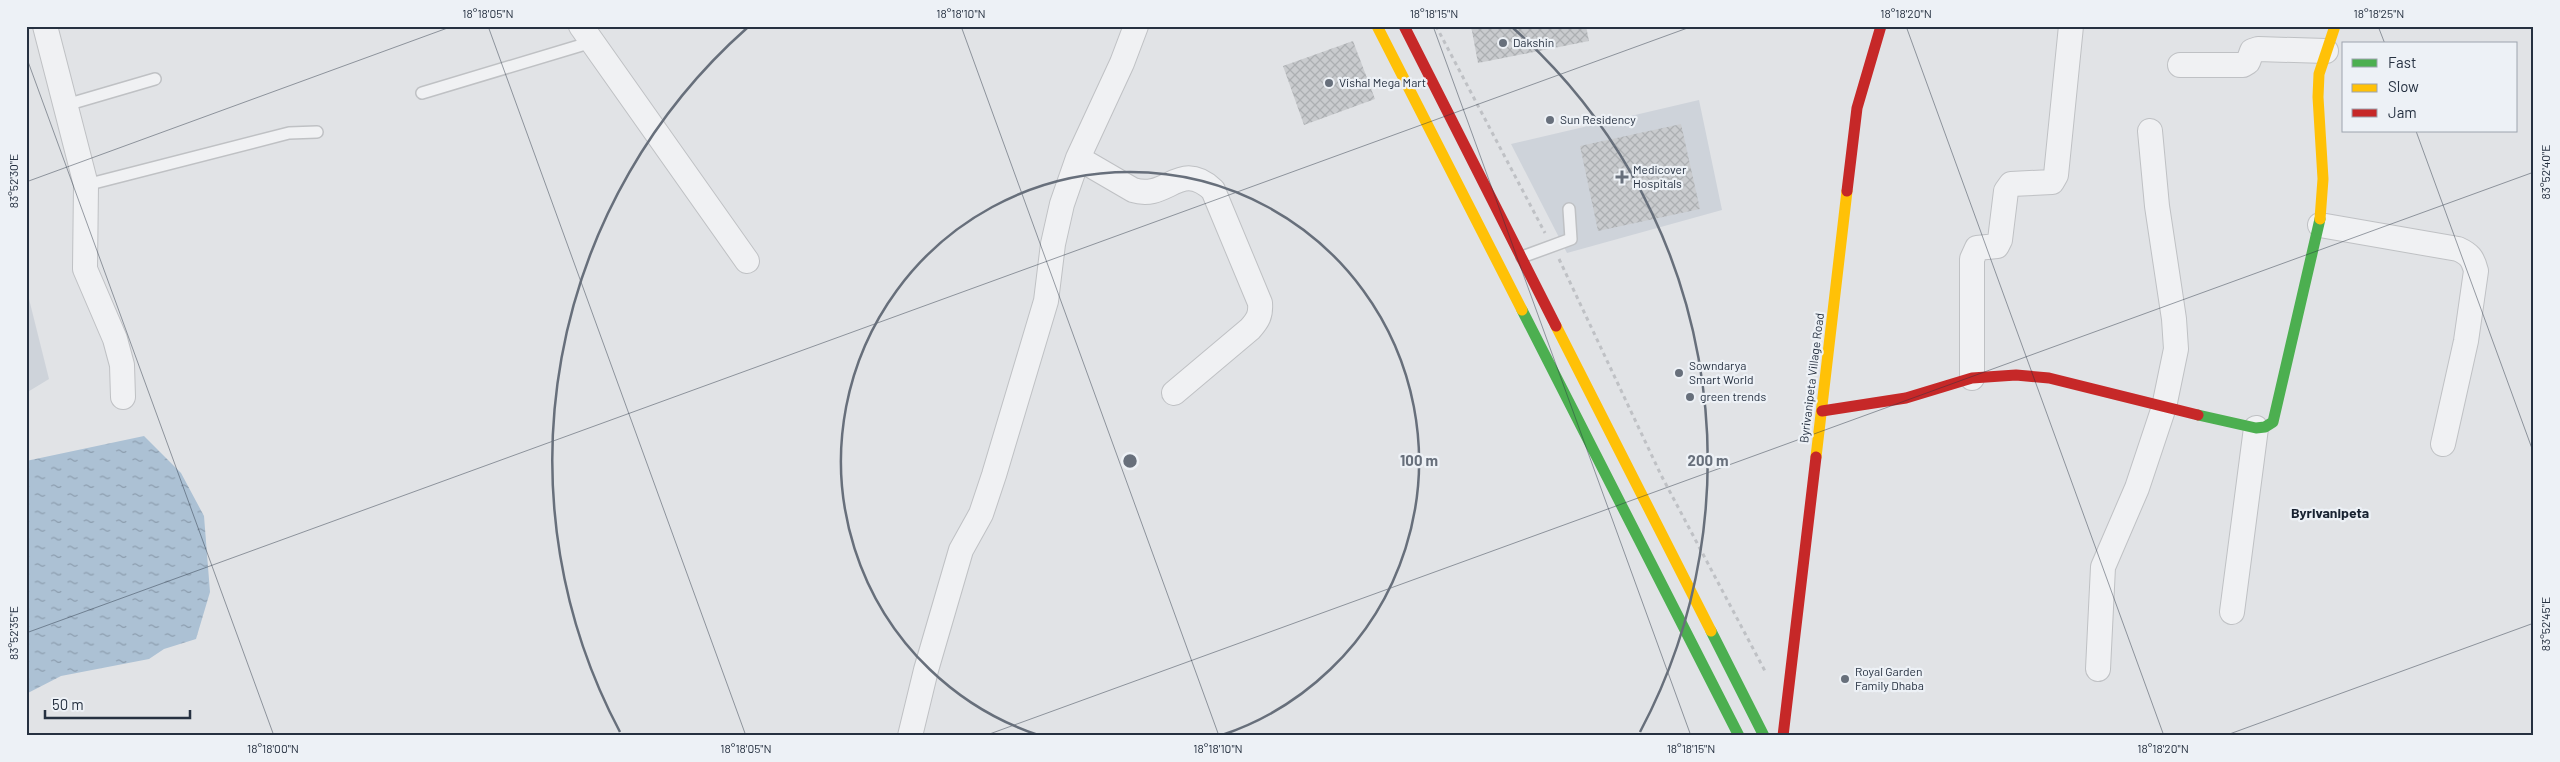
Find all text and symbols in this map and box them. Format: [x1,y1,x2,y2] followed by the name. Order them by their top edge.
[462,6,514,20] text: 18°18'05"N
[936,6,986,20] text: 18°18'10"N
[1410,6,1458,20] text: 18°18'15"N
[1880,6,1932,20] text: 18°18'20"N
[2354,6,2404,20] text: 18°18'25"N
[1513,35,1554,49] place label: Dakshin
[1497,37,1509,49] marker: Dakshin
[2342,42,2518,132] legend
[2388,53,2416,71] text: Fast
[1339,75,1426,89] place label: Vishal Mega Mart
[1323,77,1335,89] marker: Vishal Mega Mart
[2388,77,2419,95] text: Slow
[2388,103,2417,121] text: Jam
[1560,112,1636,126] place label: Sun Residency
[1544,114,1556,126] marker: Sun Residency
[2538,145,2552,199] text: 83°52'40"E
[6,154,20,208] text: 83°52'30"E
[1633,162,1687,190] place label: Medicover Hospitals
[1615,170,1629,184] marker: Medicover Hospitals
[1796,312,1826,444] street label: Byrivanipeta Village Road
[1689,358,1754,386] place label: Sowndarya Smart World
[1673,367,1685,379] marker: Sowndarya Smart World
[1700,389,1766,403] place label: green trends
[1684,391,1696,403] marker: green trends
[1400,451,1438,469] text: 100 m
[1687,451,1729,469] text: 200 m
[1121,452,1139,470] centre of rings
[2291,504,2369,521] district label: Byrivanipeta
[2538,597,2552,651] text: 83°52'45"E
[6,606,20,660] text: 83°52'35"E
[1855,664,1924,692] place label: Royal Garden Family Dhaba
[1839,673,1851,685] marker: Royal Garden Family Dhaba
[45,687,190,719] scale bar
[52,695,84,713] text: 50 m
[247,741,299,755] text: 18°18'00"N
[720,741,772,755] text: 18°18'05"N
[1193,741,1243,755] text: 18°18'10"N
[1667,741,1715,755] text: 18°18'15"N
[2137,741,2189,755] text: 18°18'20"N

